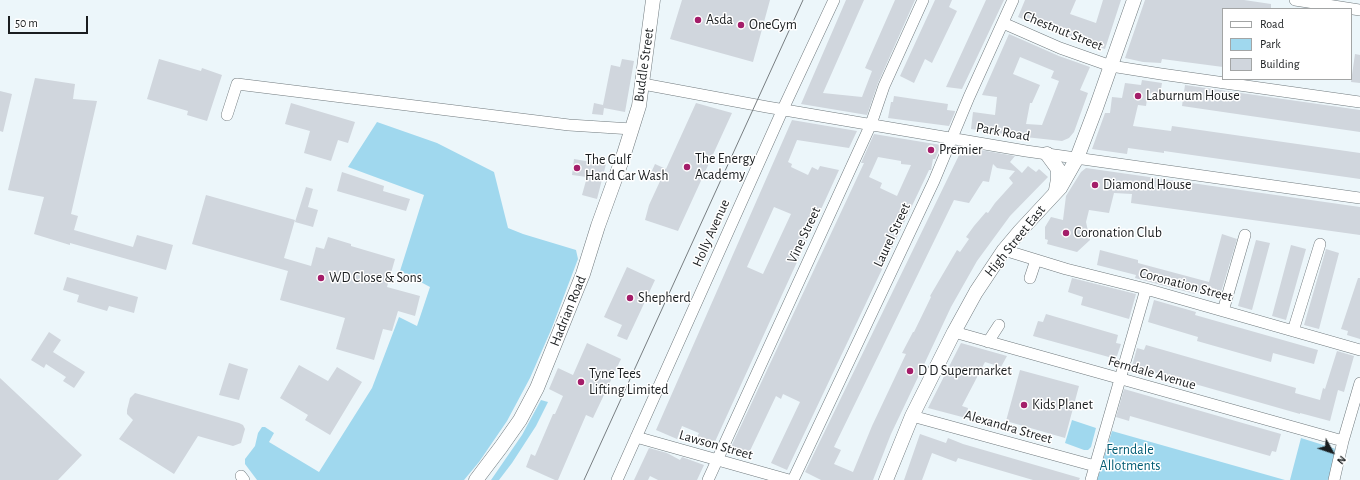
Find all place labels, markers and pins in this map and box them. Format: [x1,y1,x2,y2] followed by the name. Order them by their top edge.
[706,12,733,28] place label: Asda
[693,15,703,25] marker: Asda
[749,17,797,33] place label: OneGym
[736,20,746,30] marker: OneGym
[1146,88,1240,104] place label: Laburnum House
[1133,91,1143,101] marker: Laburnum House
[939,142,983,158] place label: Premier
[926,145,936,155] marker: Premier
[695,151,755,184] place label: The Energy Academy
[585,152,669,184] place label: The Gulf Hand Car Wash
[682,162,692,172] marker: The Energy Academy
[572,163,582,173] marker: The Gulf Hand Car Wash
[1103,177,1191,193] place label: Diamond House
[1090,180,1100,190] marker: Diamond House
[1074,225,1162,241] place label: Coronation Club
[1061,228,1071,238] marker: Coronation Club
[329,270,422,286] place label: WD Close & Sons
[316,273,326,283] marker: WD Close & Sons
[638,290,691,306] place label: Shepherd
[625,293,635,303] marker: Shepherd
[918,363,1012,379] place label: D D Supermarket
[589,366,669,398] place label: Tyne Tees Lifting Limited
[905,366,915,376] marker: D D Supermarket
[576,377,586,387] marker: Tyne Tees Lifting Limited
[1032,397,1093,413] place label: Kids Planet
[1019,400,1029,410] marker: Kids Planet

